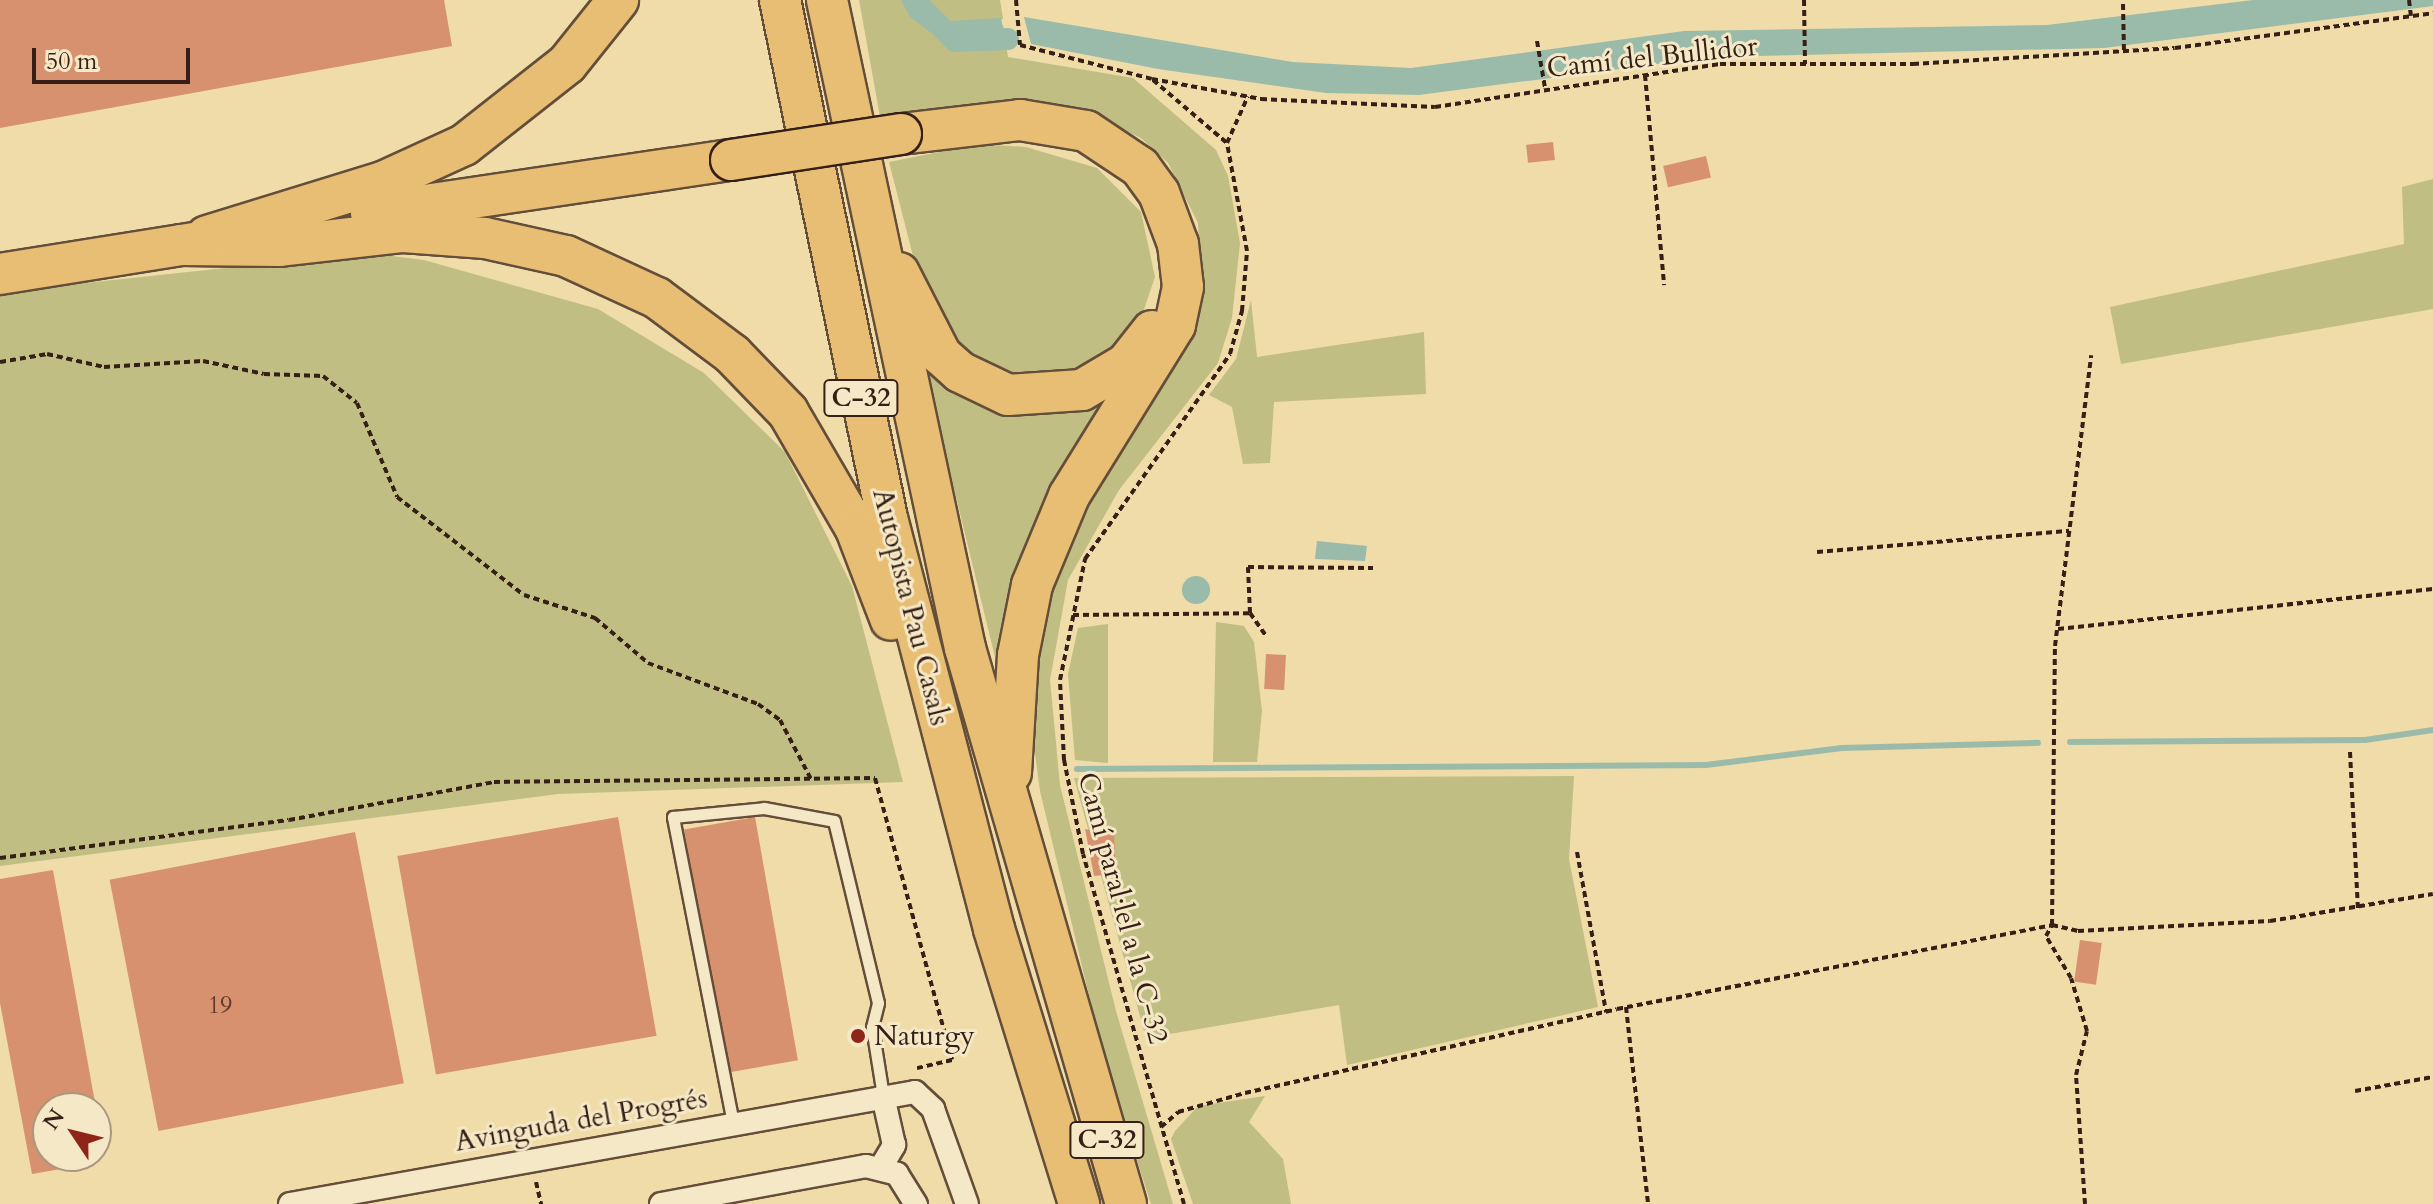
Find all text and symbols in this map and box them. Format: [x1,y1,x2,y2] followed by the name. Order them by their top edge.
[1545,29,1759,85] street label: Camí del Bullidor
[36,32,194,82] scale bar
[46,45,97,78] text: 50 m
[823,376,899,420] road number: C-32
[865,485,957,729] street label: Autopista Pau Casals
[1071,769,1175,1047] street label: Camí paral·lel a la C-32
[208,992,232,1020] house number: 19
[874,1019,975,1053] place label: Naturgy
[849,1027,867,1045] marker: Naturgy
[452,1081,710,1159] street label: Avinguda del Progrés
[32,1092,112,1172] north arrow
[36,1103,72,1136] text: N
[1069,1118,1145,1162] road number: C-32

